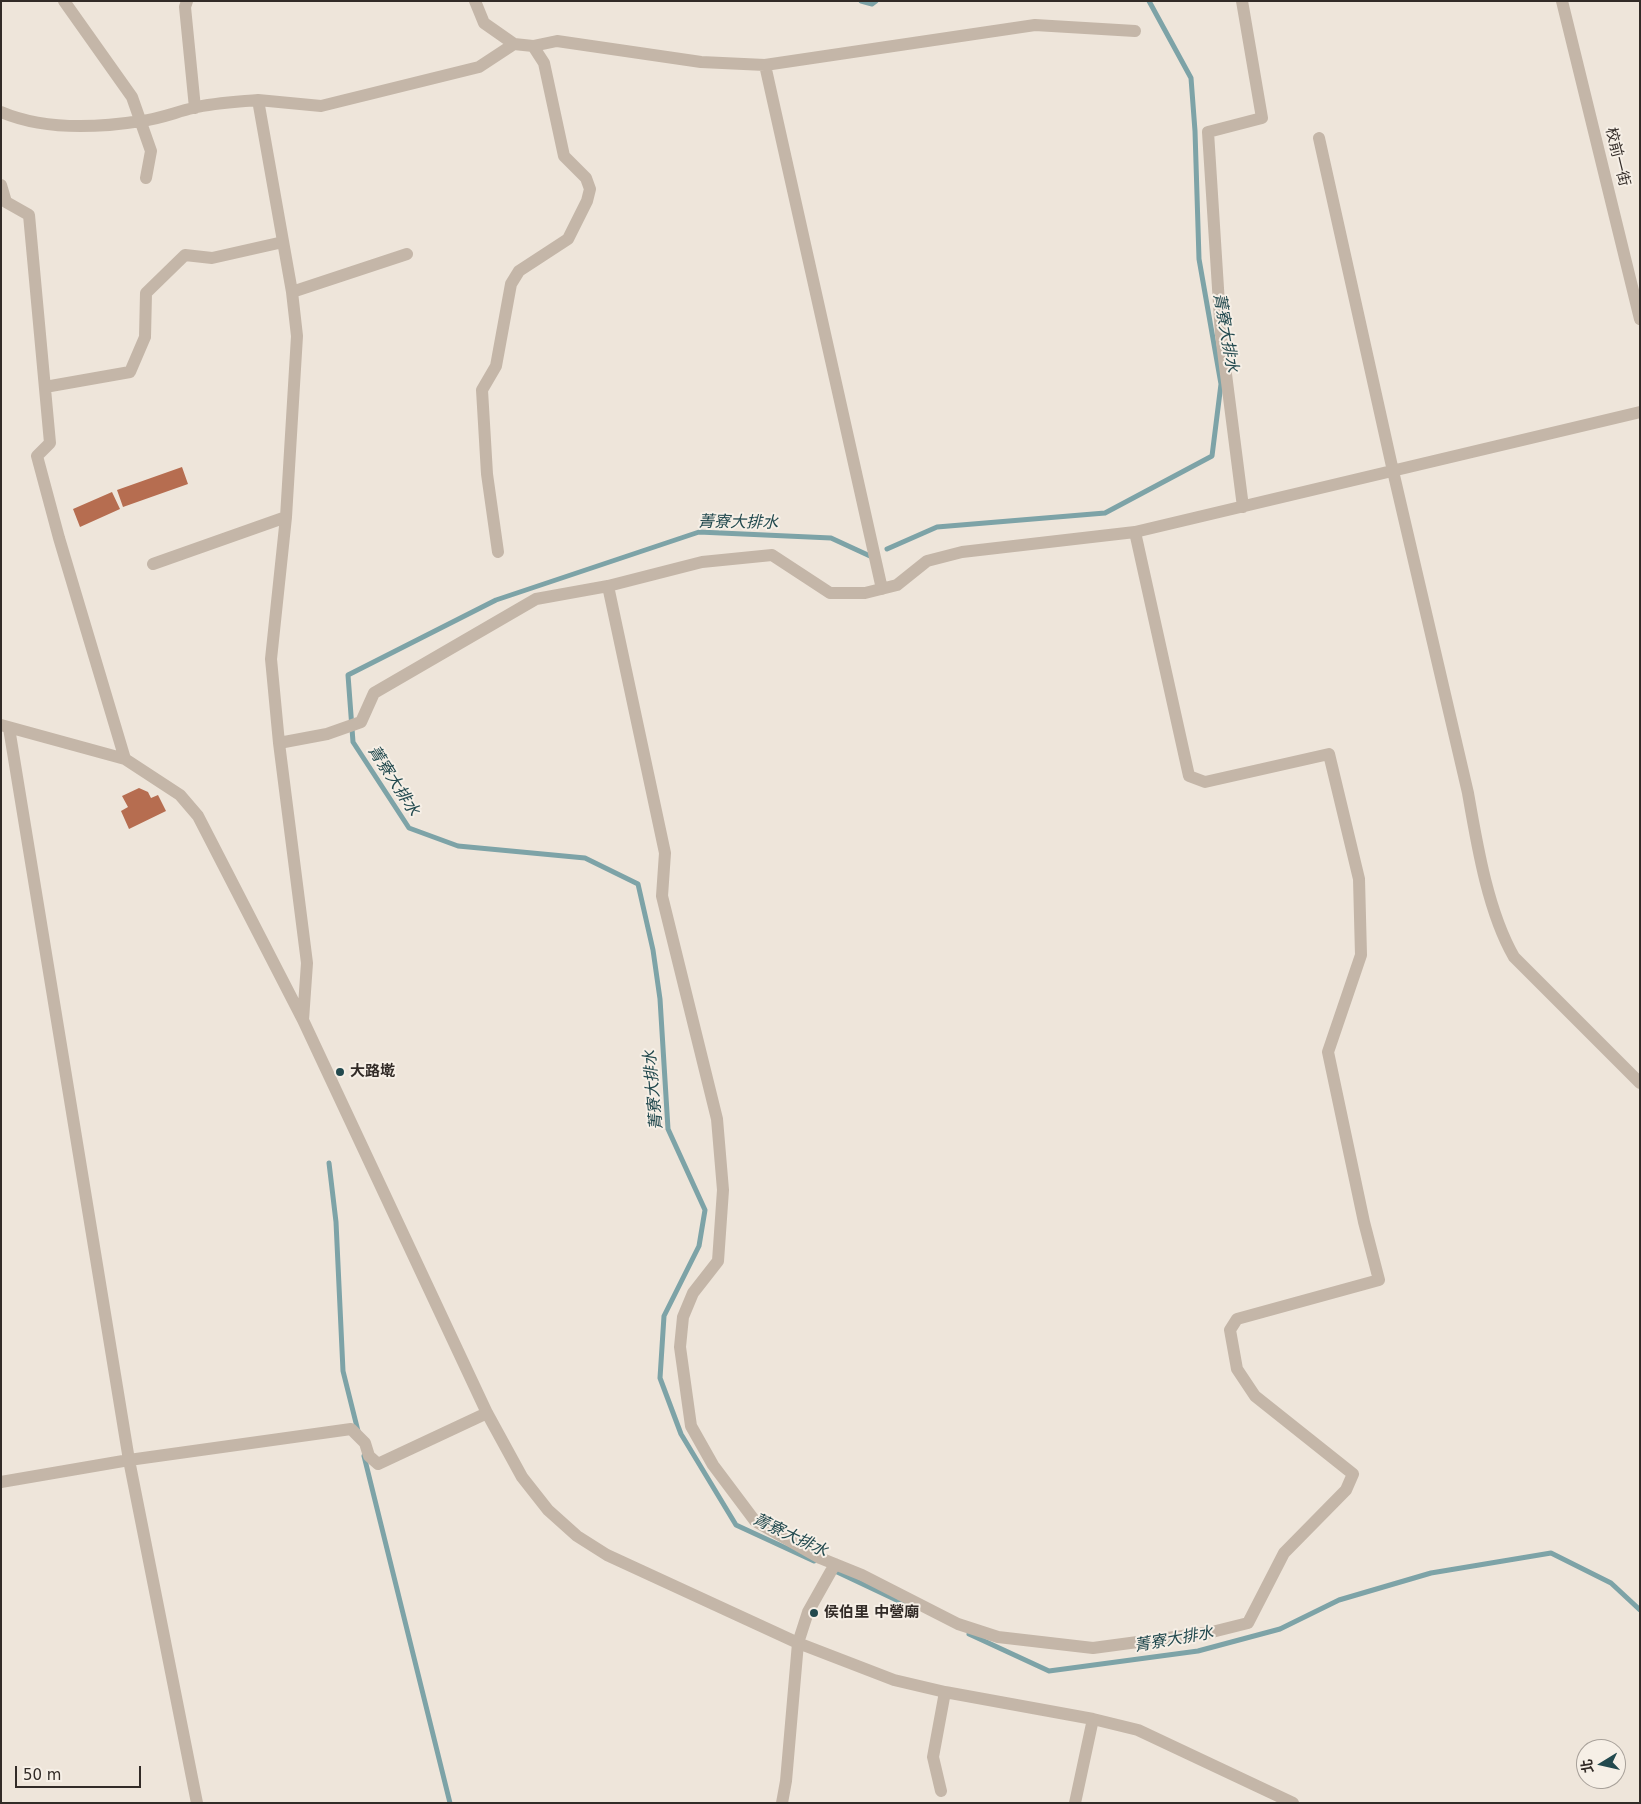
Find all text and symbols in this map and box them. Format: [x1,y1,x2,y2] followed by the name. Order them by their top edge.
[1601,126,1633,188] street label: 校前一街
[1209,292,1241,374] water label: 菁寮大排水
[698,513,778,533] water label: 菁寮大排水
[363,742,423,820] water label: 菁寮大排水
[641,1049,667,1131] water label: 菁寮大排水
[350,1063,395,1081] place label: 大路墘
[334,1066,346,1078] marker: 大路墘
[750,1510,830,1562] water label: 菁寮大排水
[824,1604,919,1622] place label: 侯伯里 中營廟
[808,1607,820,1619] marker: 侯伯里 中營廟
[1133,1624,1215,1656] water label: 菁寮大排水
[1576,1739,1626,1789] north arrow
[18,1756,144,1788] scale bar
[1578,1758,1596,1774] text: 北
[23,1766,61,1784] text: 50 m

